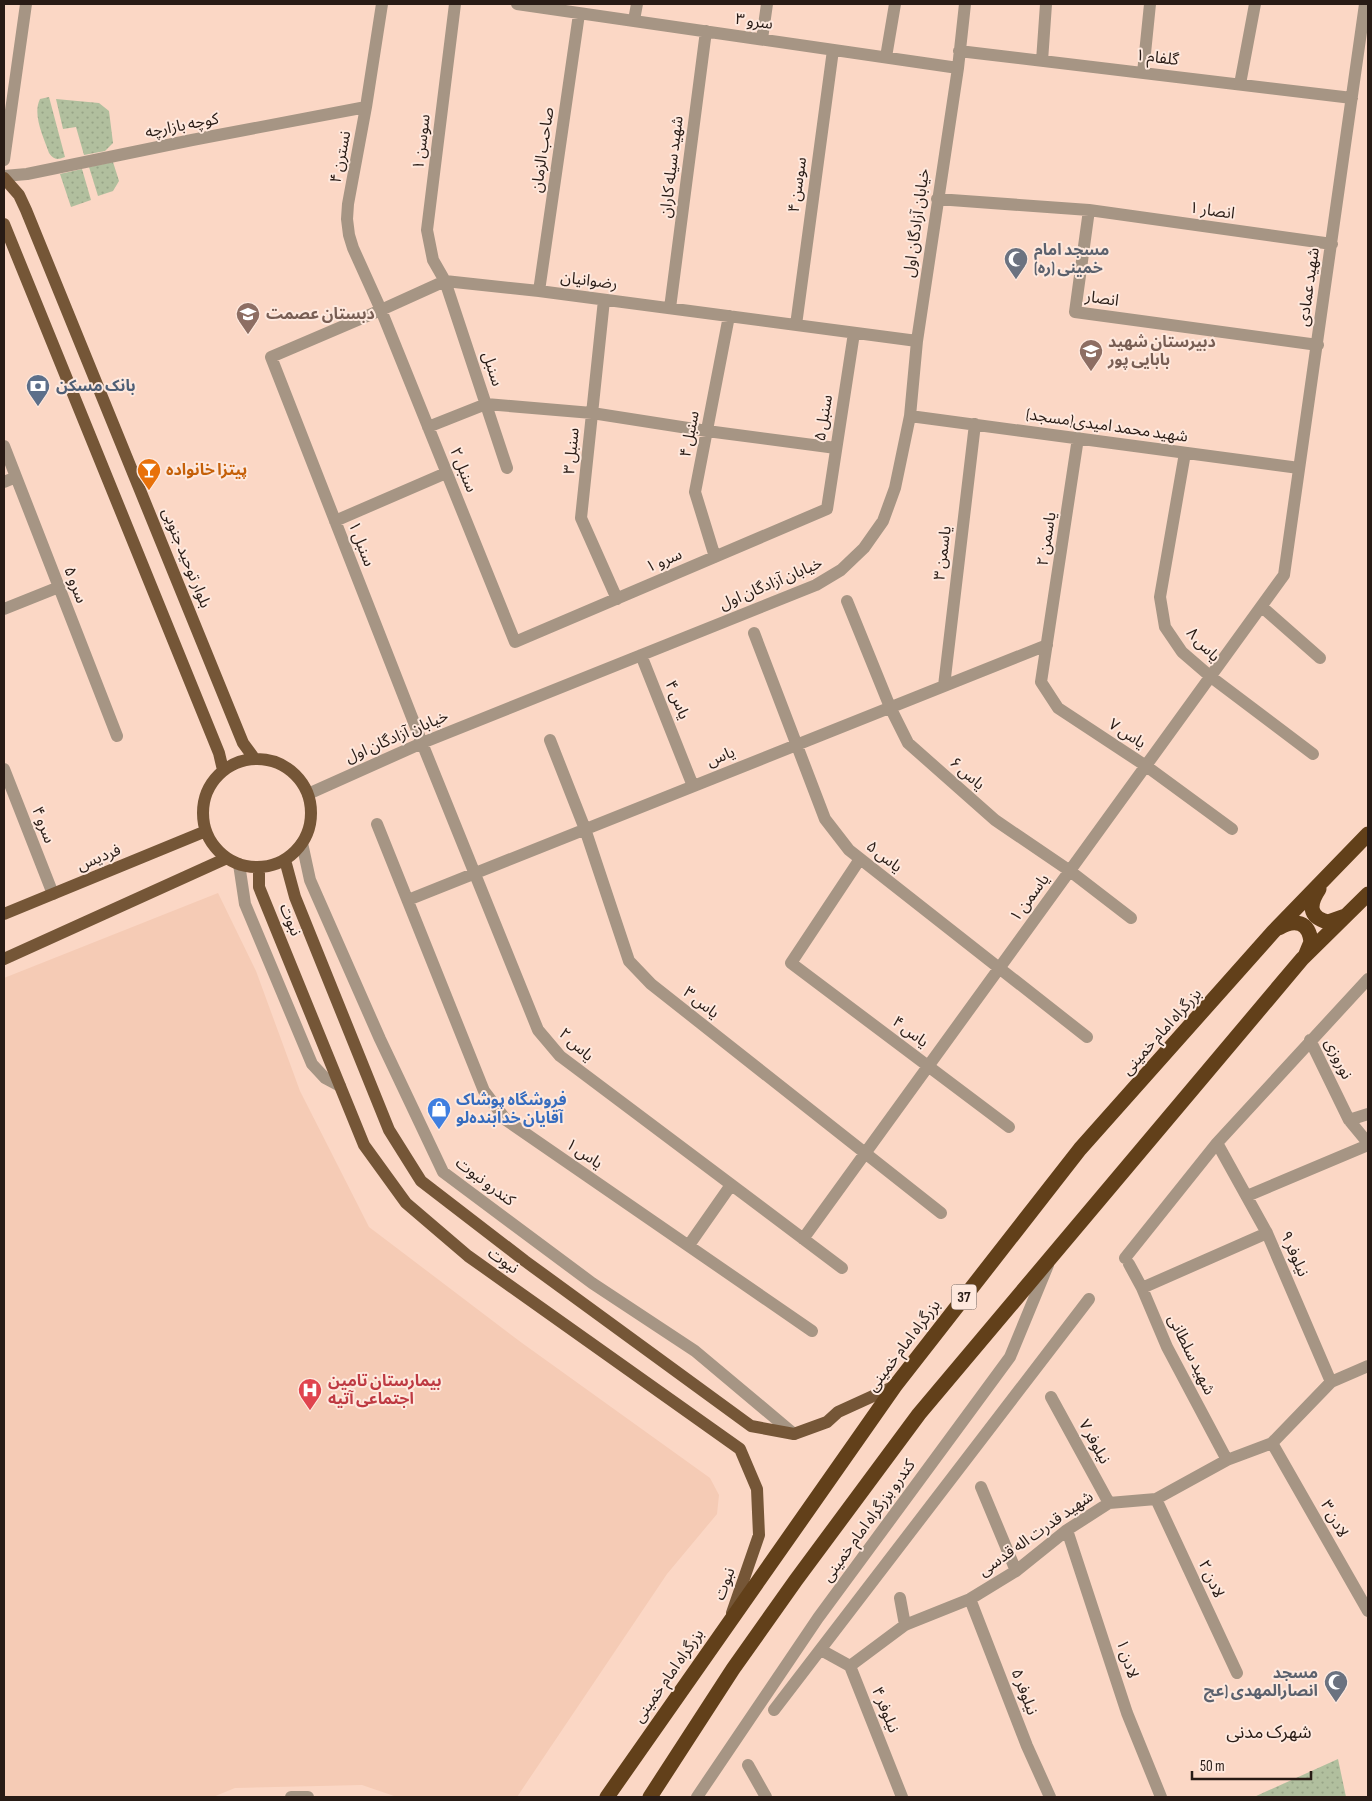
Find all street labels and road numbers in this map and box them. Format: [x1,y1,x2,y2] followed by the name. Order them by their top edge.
[734,10,774,34] street label: سرو ۳
[1134,46,1180,72] street label: گلفام ۱
[528,106,558,194] street label: صاحب الزمان
[144,109,221,142] street label: کوچه بازارچه
[409,113,435,171] street label: سوسن ۱
[656,115,688,219] street label: شهید سیله کاران
[327,129,355,185] street label: نسترن ۴
[785,156,811,214] street label: سوسن ۴
[900,167,934,279] street label: خیابان آزادگان اول
[1188,198,1236,224] street label: انصار ۱
[1294,246,1324,328] street label: شهید عمادی
[560,268,618,294] street label: رضوانیان
[1083,287,1120,311] street label: انصار
[478,349,506,389] street label: سنبل
[811,393,837,443] street label: سنبل ۵
[1025,405,1189,447] street label: (مسجد)شهید محمد امیدی
[676,409,704,459] street label: سنبل ۴
[560,427,584,475] street label: سنبل ۳
[445,445,481,495] street label: سنبل ۲
[157,505,215,611] street label: بلوار توحید جنوبی
[1033,511,1061,567] street label: یاسمن ۲
[344,519,378,569] street label: سنبل ۱
[930,525,956,581] street label: یاسمن ۳
[643,545,685,577] street label: سرو ۱
[717,554,825,614] street label: خیابان آزادگان اول
[59,564,91,606] street label: سرو ۵
[1182,624,1224,666] street label: یاس ۸
[661,678,693,722] street label: یاس ۴
[343,707,451,767] street label: خیابان آزادگان اول
[1105,715,1149,753] street label: یاس ۷
[704,743,738,771] street label: یاس
[945,754,989,794] street label: یاس ۶
[27,804,59,846] street label: سرو ۴
[862,837,906,877] street label: یاس ۵
[74,841,124,875] street label: فردیس
[1006,870,1054,926] street label: یاسمن ۱
[275,901,305,939] street label: نبوت
[679,983,723,1023] street label: یاس ۳
[1118,985,1207,1081] street label: بزرگراه امام خمینی
[888,1012,932,1052] street label: یاس ۴
[555,1024,597,1066] street label: یاس ۲
[1320,1036,1356,1082] street label: نوروزی
[562,1135,606,1173] street label: یاس ۱
[452,1154,519,1211] street label: کندرو نبوت
[1276,1228,1312,1280] street label: نیلوفر ۹
[484,1244,522,1278] street label: نبوت
[952,1284,976,1310] road number: 37
[863,1296,946,1397] street label: بزرگراه امام خمینی
[1163,1312,1219,1398] street label: شهید سلطانی
[1074,1416,1114,1468] street label: نیلوفر ۷
[818,1456,922,1587] street label: کندرو بزرگراه امام خمینی
[975,1487,1097,1581] street label: شهید قدرت اله قدسی
[1316,1497,1352,1541] street label: لادن ۳
[1194,1557,1228,1601] street label: لادن ۲
[710,1565,740,1603] street label: نبوت
[630,1625,710,1728] street label: بزرگراه امام خمینی
[1112,1637,1142,1681] street label: لادن ۱
[1007,1666,1041,1718] street label: نیلوفر ۵
[867,1684,903,1736] street label: نیلوفر ۴

